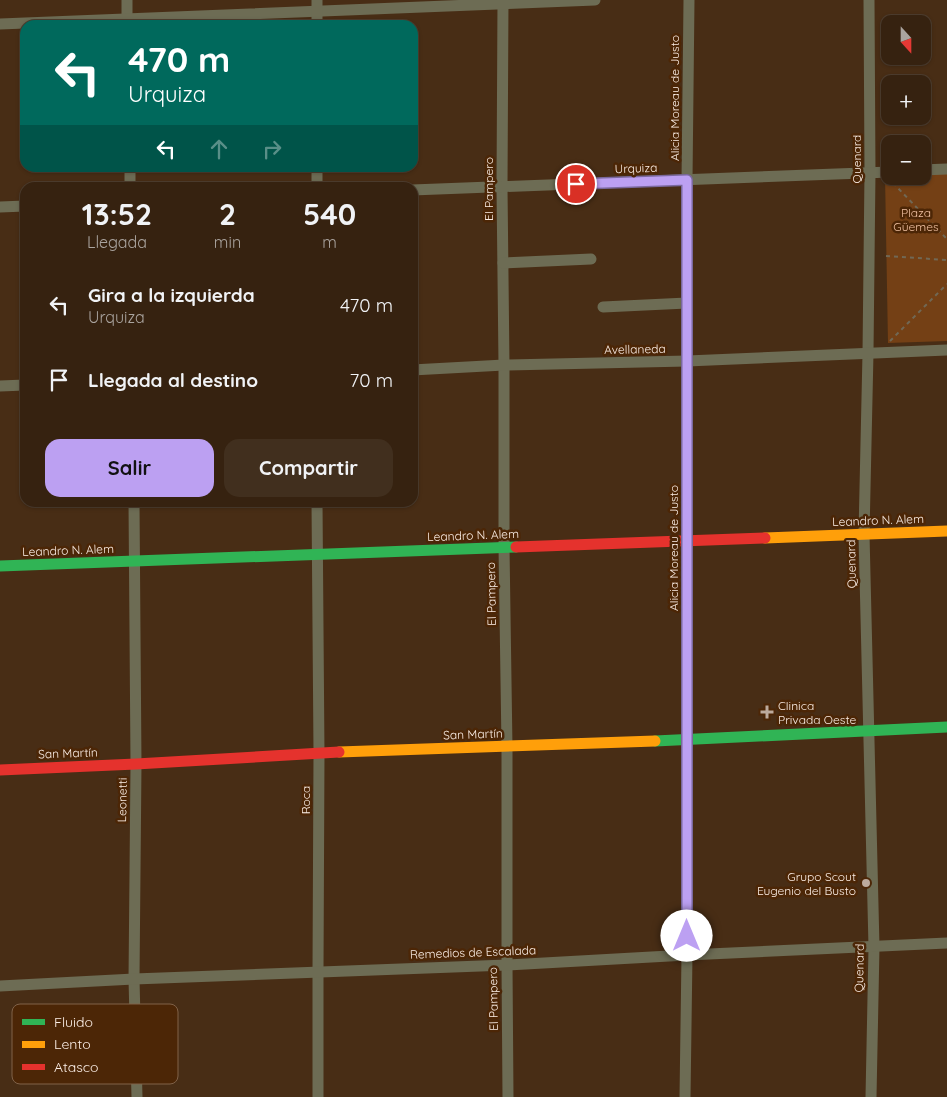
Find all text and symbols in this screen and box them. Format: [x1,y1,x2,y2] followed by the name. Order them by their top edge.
[881,15,931,65] north arrow
[881,15,931,185] map controls
[667,35,682,161] street label: Alicia Moreau de Justo
[128,37,230,81] text: 470 m
[45,40,110,105] icon: left
[881,75,931,125] button: +
[128,80,206,108] text: Urquiza
[152,135,180,163] icon: left
[205,135,233,163] icon: ahead
[258,135,286,163] icon: right
[849,135,864,183] street label: Quenard
[881,135,931,185] button: −
[481,157,496,221] street label: El Pampero
[614,160,658,176] street label: Urquiza
[555,163,597,205] pin
[562,170,590,198] icon: arrive
[82,195,152,233] text: 13:52
[219,195,236,233] text: 2
[303,195,356,233] text: 540
[893,205,939,234] park label: Plaza Güemes
[87,232,147,252] text: Llegada
[214,232,241,252] text: min
[322,232,337,252] text: m
[88,283,255,307] text: Gira a la izquierda
[45,291,73,319] icon: left
[340,293,393,317] text: 470 m
[88,307,145,327] text: Urquiza
[604,341,666,357] street label: Avellaneda
[45,366,73,394] icon: arrive
[88,368,258,392] text: Llegada al destino
[349,368,393,392] text: 70 m
[45,439,214,497] button: Salir
[224,439,393,497] button: Compartir
[666,485,681,611] street label: Alicia Moreau de Justo
[832,511,924,529] street label: Leandro N. Alem
[427,526,519,544] street label: Leandro N. Alem
[843,539,859,589] street label: Quenard
[22,541,114,559] street label: Leandro N. Alem
[483,562,499,626] street label: El Pampero
[778,698,856,727] place label: Clinica Privada Oeste
[760,705,774,719] marker: Clinica Privada Oeste
[443,725,503,743] street label: San Martín
[38,744,98,762] street label: San Martín
[114,777,130,823] street label: Leonetti
[298,786,313,814] street label: Roca
[757,869,856,898] place label: Grupo Scout Eugenio del Busto
[860,877,872,889] marker: Grupo Scout Eugenio del Busto
[660,909,712,961] position arrow
[410,942,536,962] street label: Remedios de Escalada
[851,943,867,993] street label: Quenard
[485,967,501,1031] street label: El Pampero
[12,1004,178,1084] legend
[54,1013,93,1031] text: Fluido
[54,1035,91,1053] text: Lento
[54,1058,99,1076] text: Atasco

